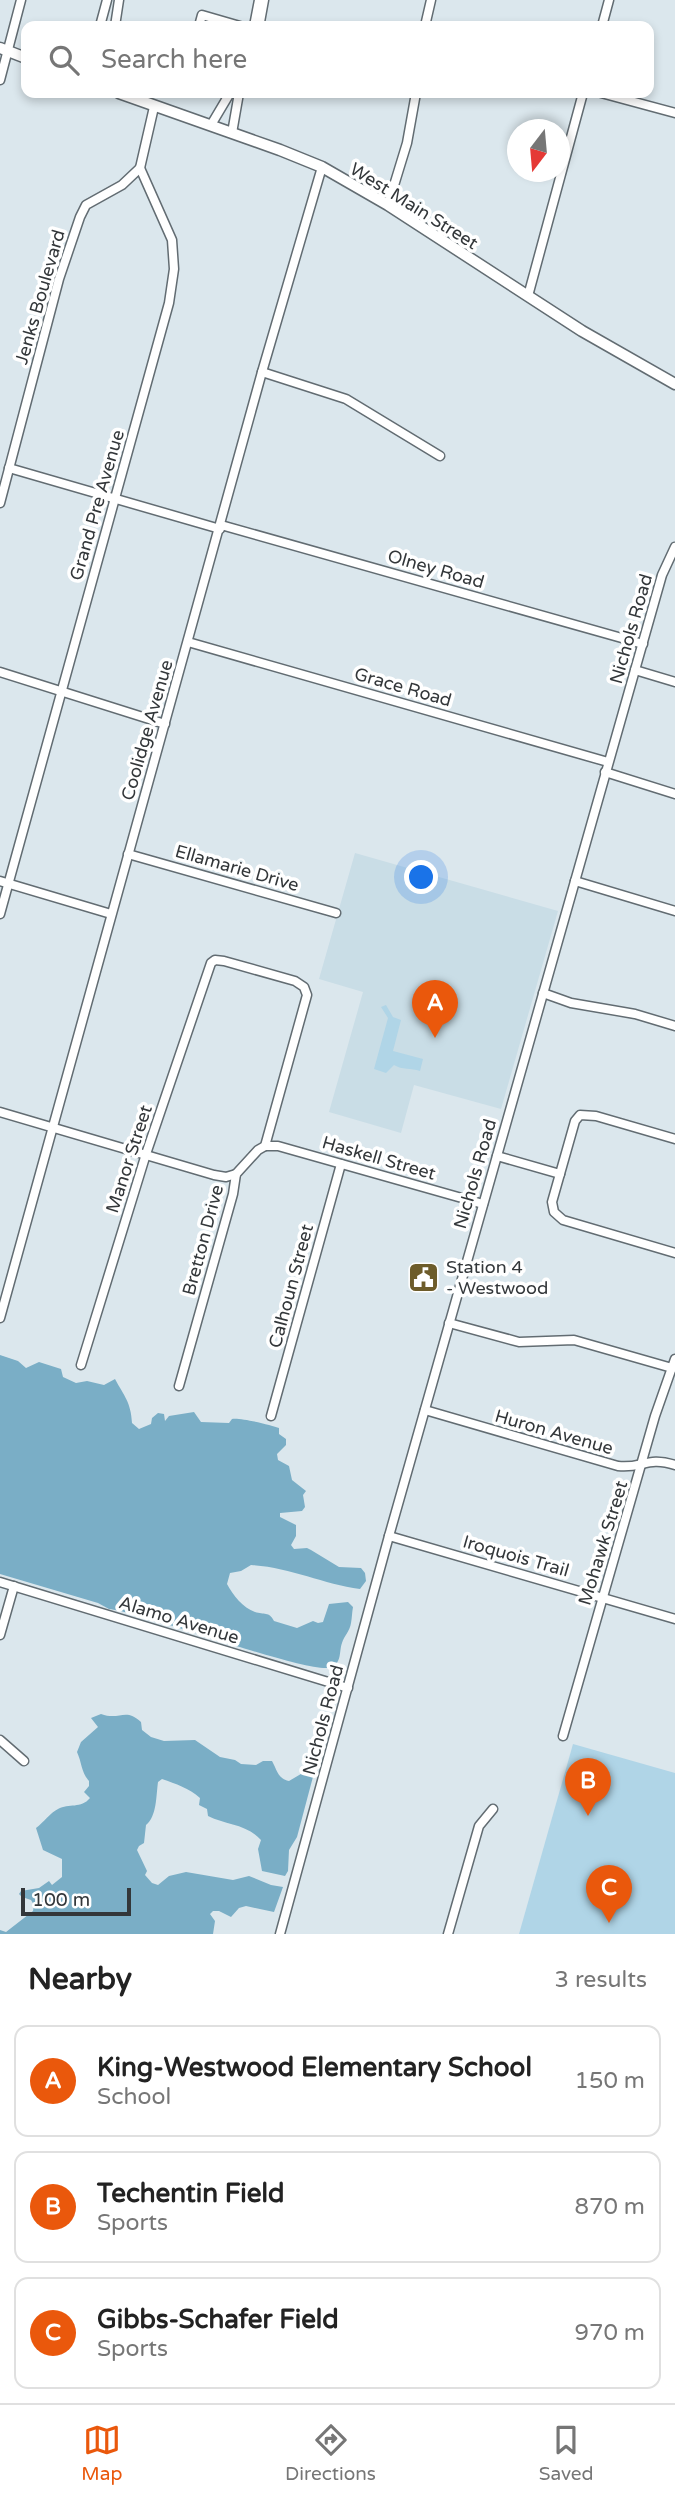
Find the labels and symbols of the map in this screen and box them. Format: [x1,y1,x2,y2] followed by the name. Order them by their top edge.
[507,119,570,182] north arrow
[346,158,482,254] street label: West Main Street
[10,227,70,367] street label: Jenks Boulevard
[65,427,129,583] street label: Grand Pre Avenue
[385,545,487,593] street label: Olney Road
[605,572,657,686] street label: Nichols Road
[116,657,178,803] street label: Coolidge Avenue
[352,663,454,711] street label: Grace Road
[173,840,301,896] street label: Ellamarie Drive
[404,860,438,894] your location
[412,980,458,1038] pin: A
[101,1102,157,1216] street label: Manor Street
[449,1117,501,1231] street label: Nichols Road
[320,1131,439,1185] street label: Haskell Street
[178,1182,228,1298] street label: Bretton Drive
[264,1222,318,1350] street label: Calhoun Street
[446,1256,548,1299] place label: Station 4 - Westwood
[406,1260,440,1294] public building icon: Station 4 - Westwood
[492,1405,616,1459] street label: Huron Avenue
[574,1478,632,1608] street label: Mohawk Street
[460,1530,572,1582] street label: Iroquois Trail
[116,1591,242,1649] street label: Alamo Avenue
[298,1662,348,1778] street label: Nichols Road
[565,1758,611,1816] pin: B
[586,1865,632,1923] pin: C
[21,1885,131,1917] scale bar

